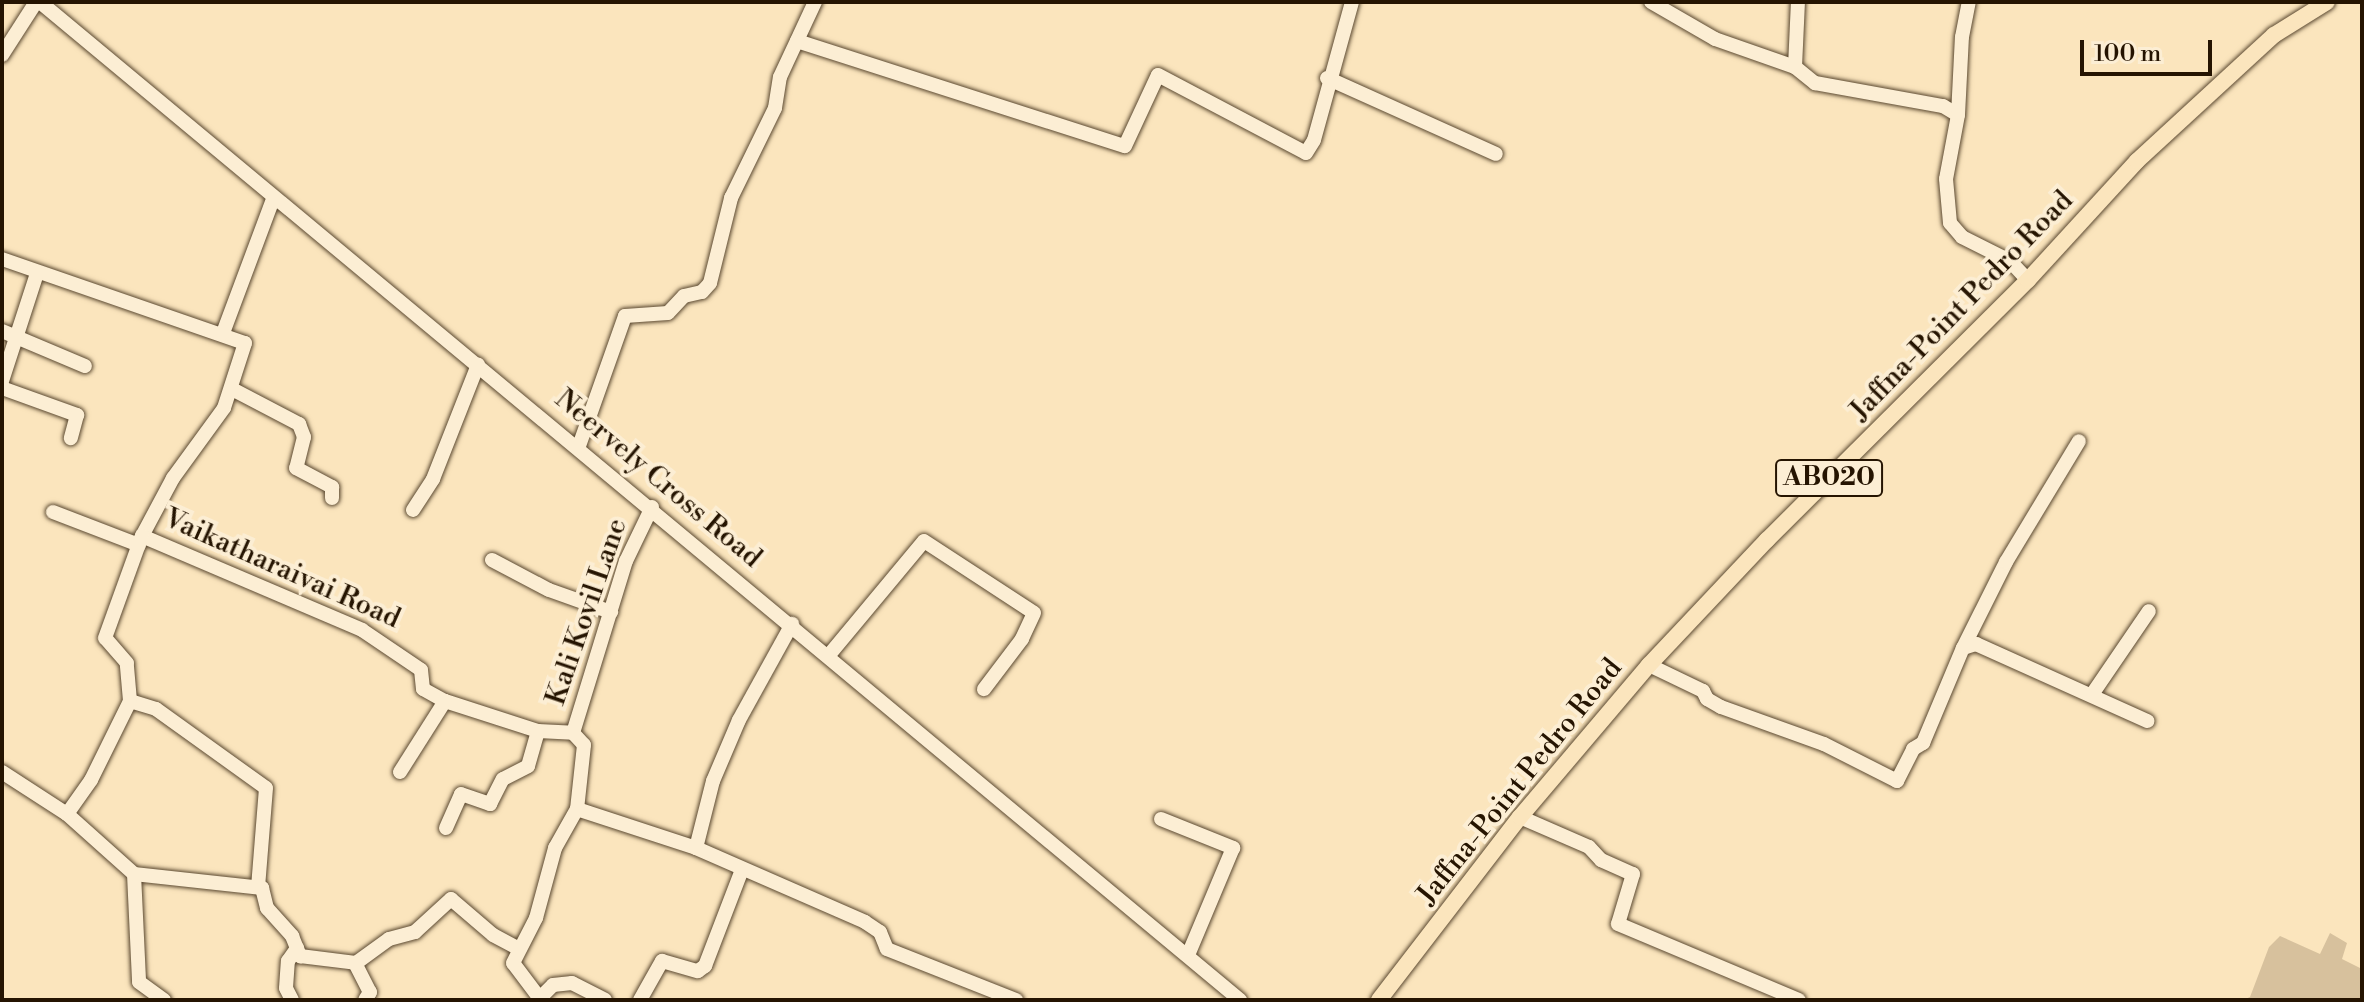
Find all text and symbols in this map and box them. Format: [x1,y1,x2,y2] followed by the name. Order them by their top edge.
[2084,24,2216,74] scale bar
[2094,39,2161,69] text: 100 m
[1844,184,2080,428] street label: Jaffna-Point Pedro Road
[548,383,768,575] street label: Neervely Cross Road
[1775,456,1883,500] road number: AB020
[159,502,405,636] street label: Vaikatharaivai Road
[539,514,635,710] street label: Kali Kovil Lane
[1411,652,1629,912] street label: Jaffna-Point Pedro Road

